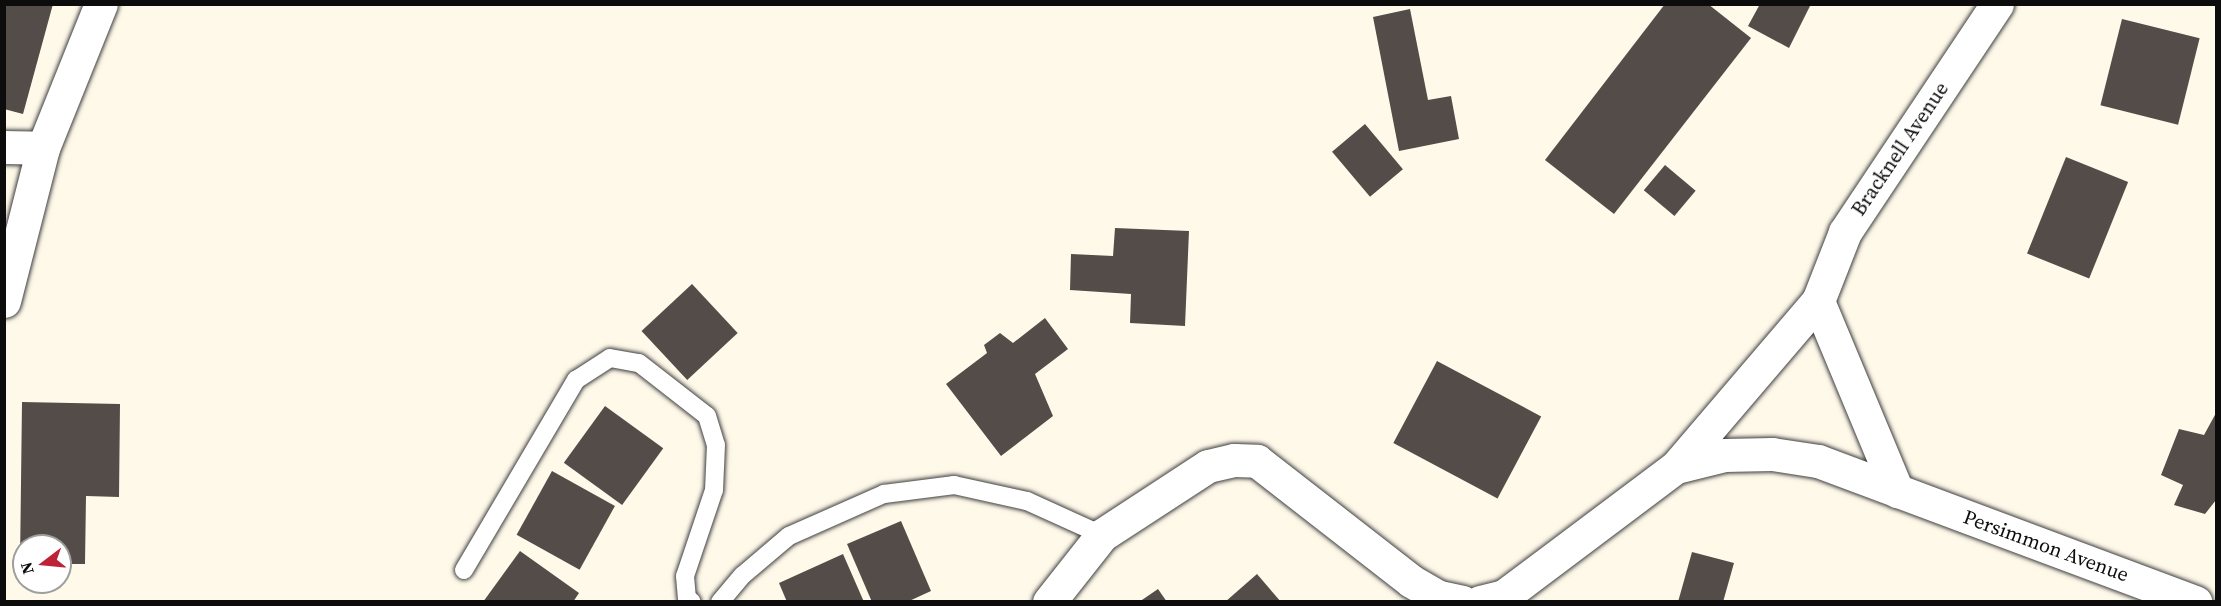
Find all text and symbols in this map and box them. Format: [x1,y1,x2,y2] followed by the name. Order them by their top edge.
[1846,78,1954,220] street label: Bracknell Avenue
[1960,505,2132,587] street label: Persimmon Avenue
[12,534,72,594] north arrow
[14,560,39,577] text: N

